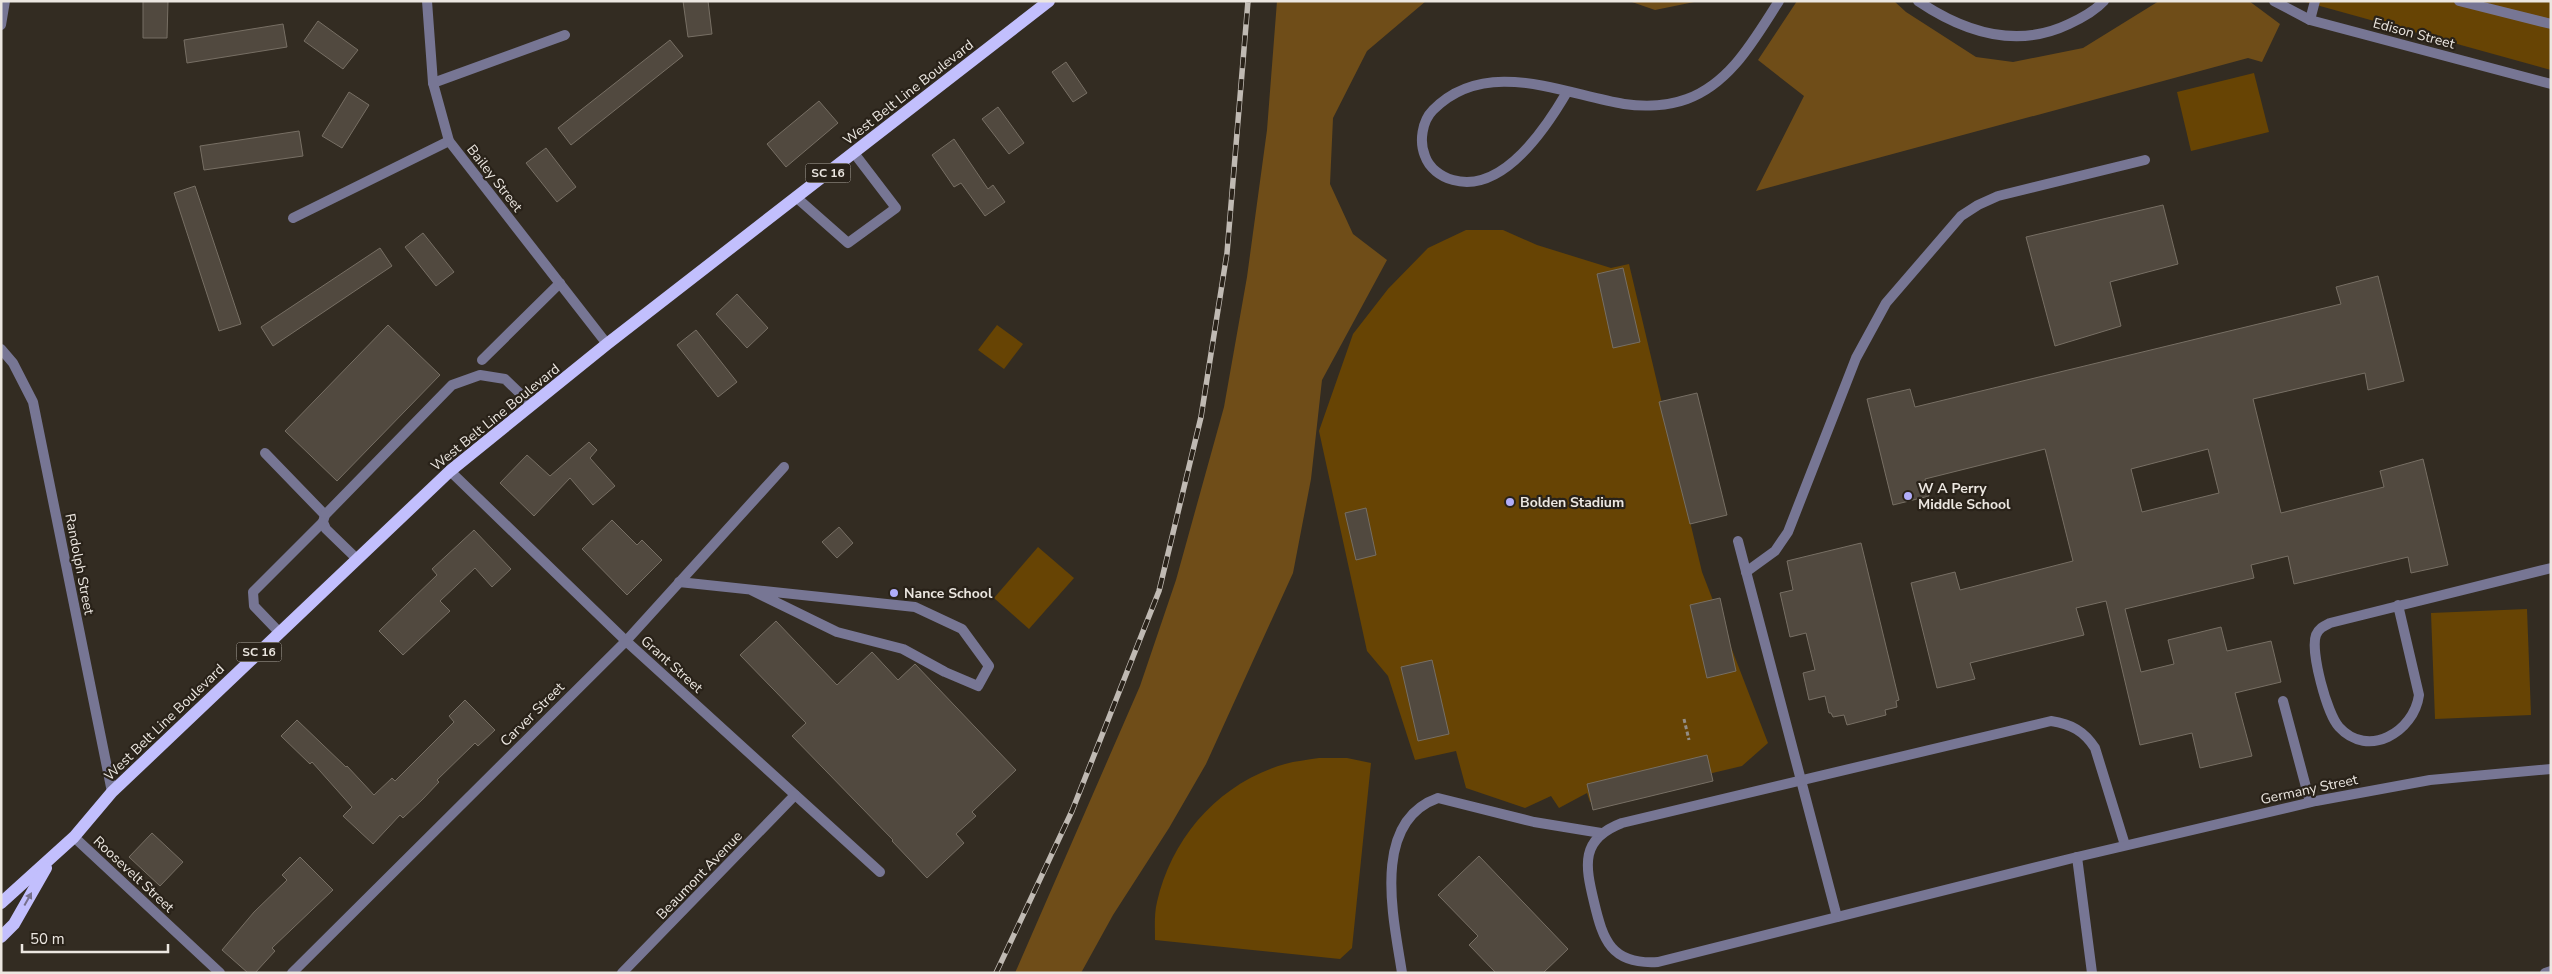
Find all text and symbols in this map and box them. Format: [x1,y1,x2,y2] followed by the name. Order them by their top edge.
[2371,13,2457,54] street label: Edison Street
[839,35,977,149] street label: West Belt Line Boulevard
[462,141,527,216] street label: Bailey Street
[806,164,850,182] road number: SC 16
[427,359,564,475] street label: West Belt Line Boulevard
[1918,479,2011,514] place label: W A Perry Middle School
[1902,490,1914,502] marker: W A Perry Middle School
[1520,493,1624,512] place label: Bolden Stadium
[1504,496,1516,508] marker: Bolden Stadium
[60,512,99,616] street label: Randolph Street
[904,584,993,603] place label: Nance School
[888,587,900,599] marker: Nance School
[637,631,707,697] street label: Grant Street
[236,642,282,662] road number: SC 16
[100,660,229,785] street label: West Belt Line Boulevard
[496,678,569,751] street label: Carver Street
[2259,770,2360,809] street label: Germany Street
[652,827,747,924] street label: Beaumont Avenue
[89,832,178,917] street label: Roosevelt Street
[23,893,32,906] one-way arrow
[22,922,169,954] scale bar
[30,929,65,949] text: 50 m

